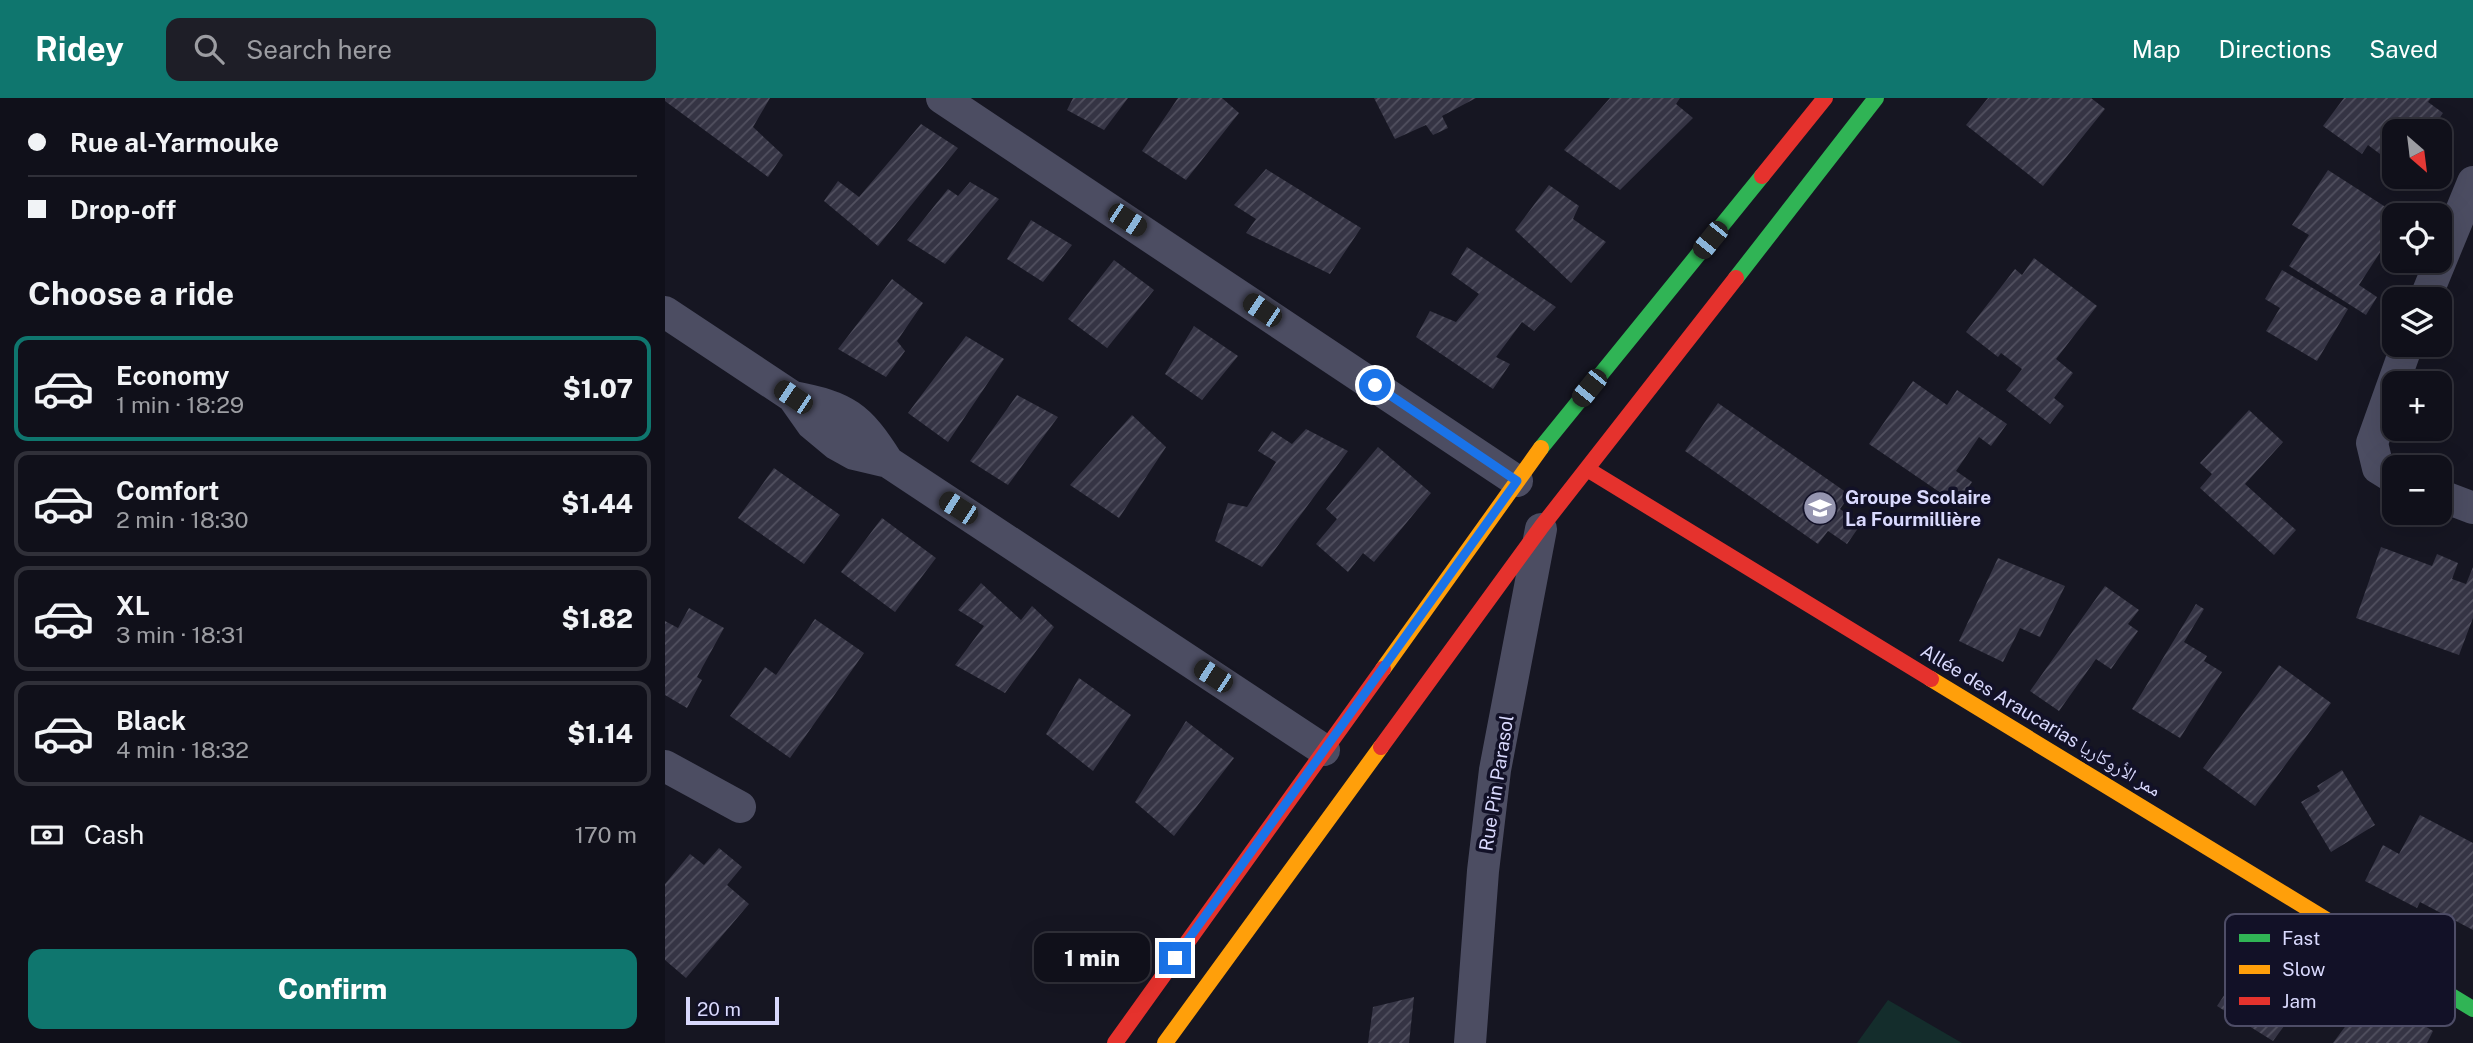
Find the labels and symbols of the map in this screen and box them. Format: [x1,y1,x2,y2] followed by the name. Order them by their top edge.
[2382,119,2452,189] north arrow
[1104,200,1151,240] car
[1689,217,1732,263] car
[1239,290,1286,330] car
[1568,365,1611,411] car
[1359,369,1391,401] route start
[770,377,817,417] car
[1845,486,1991,530] place label: Groupe Scolaire La Fourmillière
[935,488,982,528] car
[1801,489,1839,527] school or university icon: Groupe Scolaire La Fourmillière
[1916,639,2165,801] street label: Allée des Araucarias ممر الأروكاريا
[1190,656,1237,696] car
[1474,713,1518,853] street label: Rue Pin Parasol
[2225,914,2455,1026] legend
[2282,927,2320,949] text: Fast
[1035,934,1151,982] callout: 1 min
[1159,942,1191,974] route end
[2282,958,2326,980] text: Slow
[2282,990,2316,1012] text: Jam
[686,994,779,1026] scale bar

